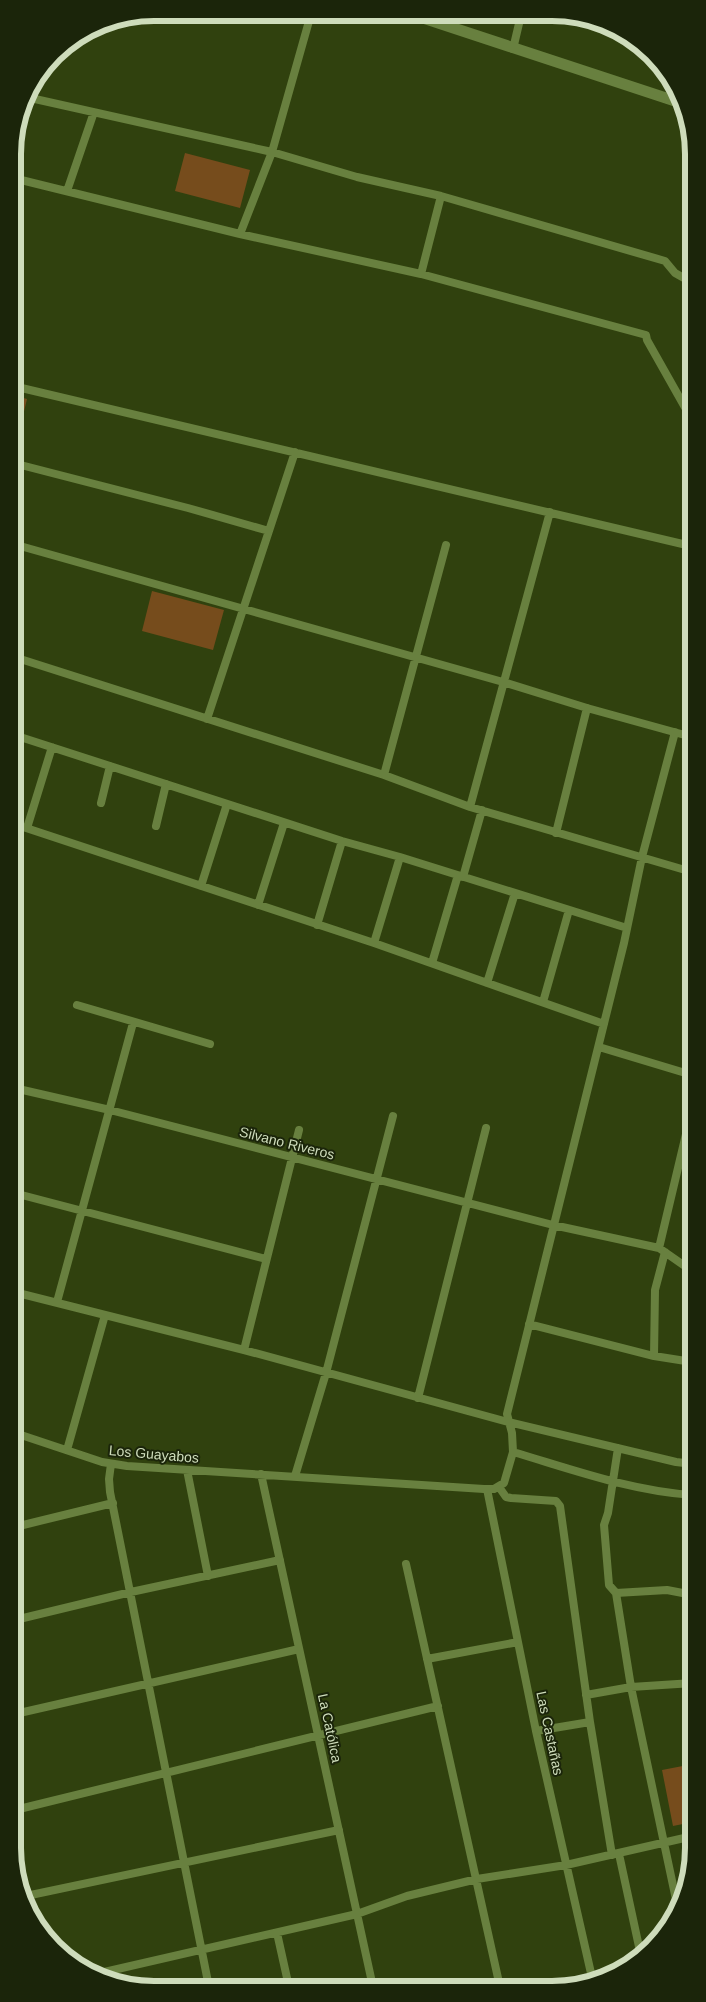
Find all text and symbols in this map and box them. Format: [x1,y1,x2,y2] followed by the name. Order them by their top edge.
[238,1123,336,1163] street label: Silvano Riveros
[108,1442,200,1466] street label: Los Guayabos
[533,1689,567,1777] street label: Las Castañas
[315,1692,345,1764] street label: La Católica

